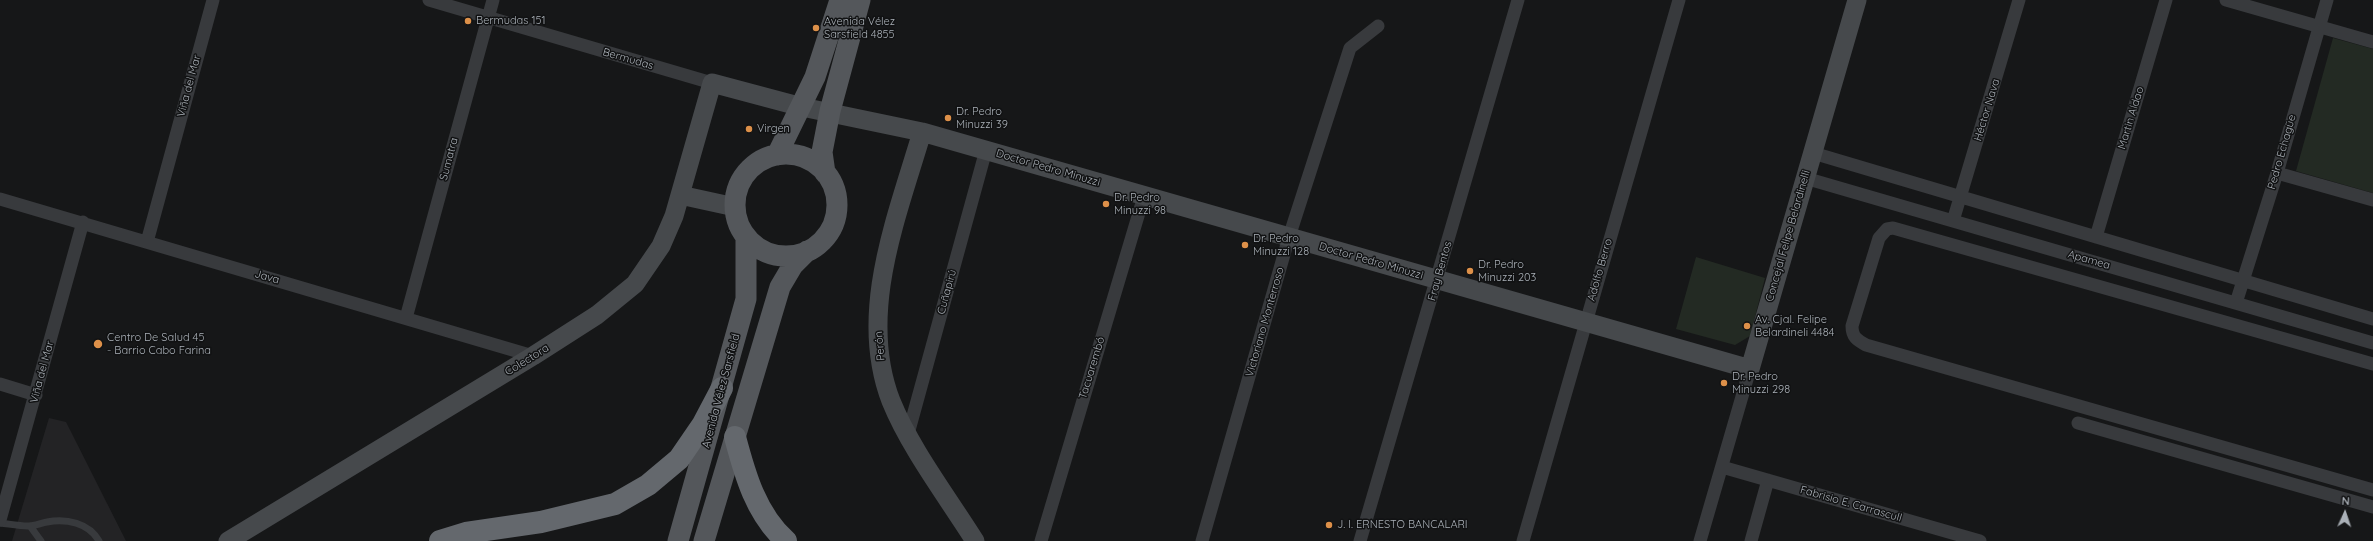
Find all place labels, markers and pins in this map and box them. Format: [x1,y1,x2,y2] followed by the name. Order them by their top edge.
[476,14,546,28] place label: Bermudas 151
[824,15,895,41] place label: Avenida Vélez Sarsfield 4855
[463,16,473,26] marker: Bermudas 151
[811,23,821,33] marker: Avenida Vélez Sarsfield 4855
[956,105,1008,131] place label: Dr. Pedro Minuzzi 39
[943,113,953,123] marker: Dr. Pedro Minuzzi 39
[757,122,790,136] place label: Virgen
[744,124,754,134] marker: Virgen
[1114,191,1166,217] place label: Dr. Pedro Minuzzi 98
[1101,199,1111,209] marker: Dr. Pedro Minuzzi 98
[1253,232,1309,258] place label: Dr. Pedro Minuzzi 128
[1240,240,1250,250] marker: Dr. Pedro Minuzzi 128
[1478,258,1536,284] place label: Dr. Pedro Minuzzi 203
[1465,266,1475,276] marker: Dr. Pedro Minuzzi 203
[1755,313,1834,339] place label: Av. Cjal. Felipe Belardineli 4484
[1742,321,1752,331] marker: Av. Cjal. Felipe Belardineli 4484
[107,331,211,357] place label: Centro De Salud 45 - Barrio Cabo Farina
[92,338,104,350] marker: Centro De Salud 45 - Barrio Cabo Farina
[1732,370,1790,396] place label: Dr. Pedro Minuzzi 298
[1719,378,1729,388] marker: Dr. Pedro Minuzzi 298
[1337,518,1468,532] place label: J. I. ERNESTO BANCALARI
[1324,520,1334,530] marker: J. I. ERNESTO BANCALARI

